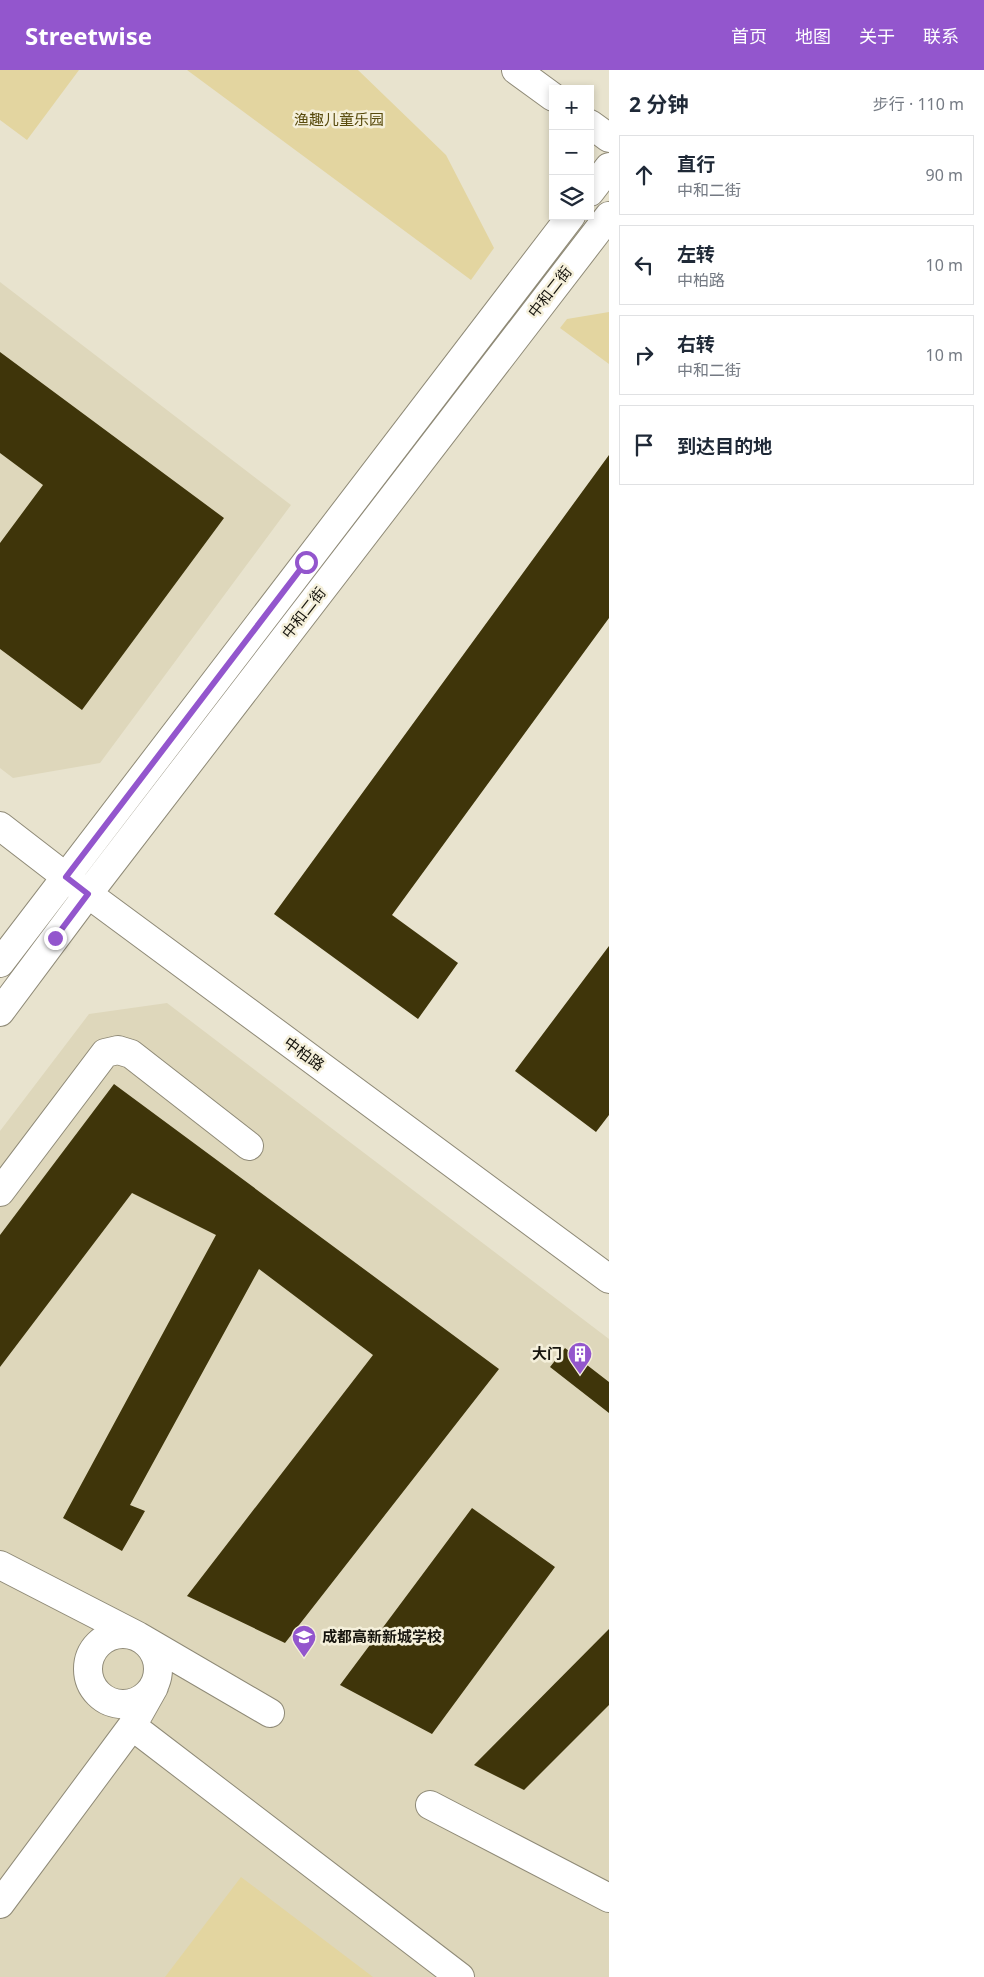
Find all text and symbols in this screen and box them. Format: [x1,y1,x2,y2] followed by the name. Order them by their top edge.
[25,19,152,52] text: Streetwise
[731,24,767,48] text: 首页
[795,24,831,48] text: 地图
[859,24,895,48] text: 关于
[923,24,959,48] text: 联系
[549,85,594,220] map controls
[549,85,594,130] button: +
[629,90,688,118] text: 2 分钟
[873,93,964,115] text: 步行 · 110 m
[294,109,384,129] park label: 渔趣儿童乐园
[549,130,594,175] button: −
[677,151,715,177] text: 直行
[630,161,658,189] icon: ahead
[926,164,963,186] text: 90 m
[549,175,594,220] button: layers
[677,179,741,201] text: 中和二街
[677,241,715,267] text: 左转
[630,251,658,279] icon: left
[926,254,963,276] text: 10 m
[523,262,576,321] street label: 中和二街
[677,269,725,291] text: 中柏路
[677,331,715,357] text: 右转
[630,341,658,369] icon: right
[926,344,963,366] text: 10 m
[677,359,741,381] text: 中和二街
[630,431,658,459] icon: arrive
[677,433,772,459] text: 到达目的地
[295,551,318,574] route start
[277,583,330,642] street label: 中和二街
[44,927,67,950] route end
[281,1032,329,1075] street label: 中柏路
[567,1341,593,1375] building icon: 大门
[532,1343,562,1363] place label: 大门
[291,1624,317,1658] school or university icon: 成都高新新城学校
[322,1626,442,1646] place label: 成都高新新城学校

